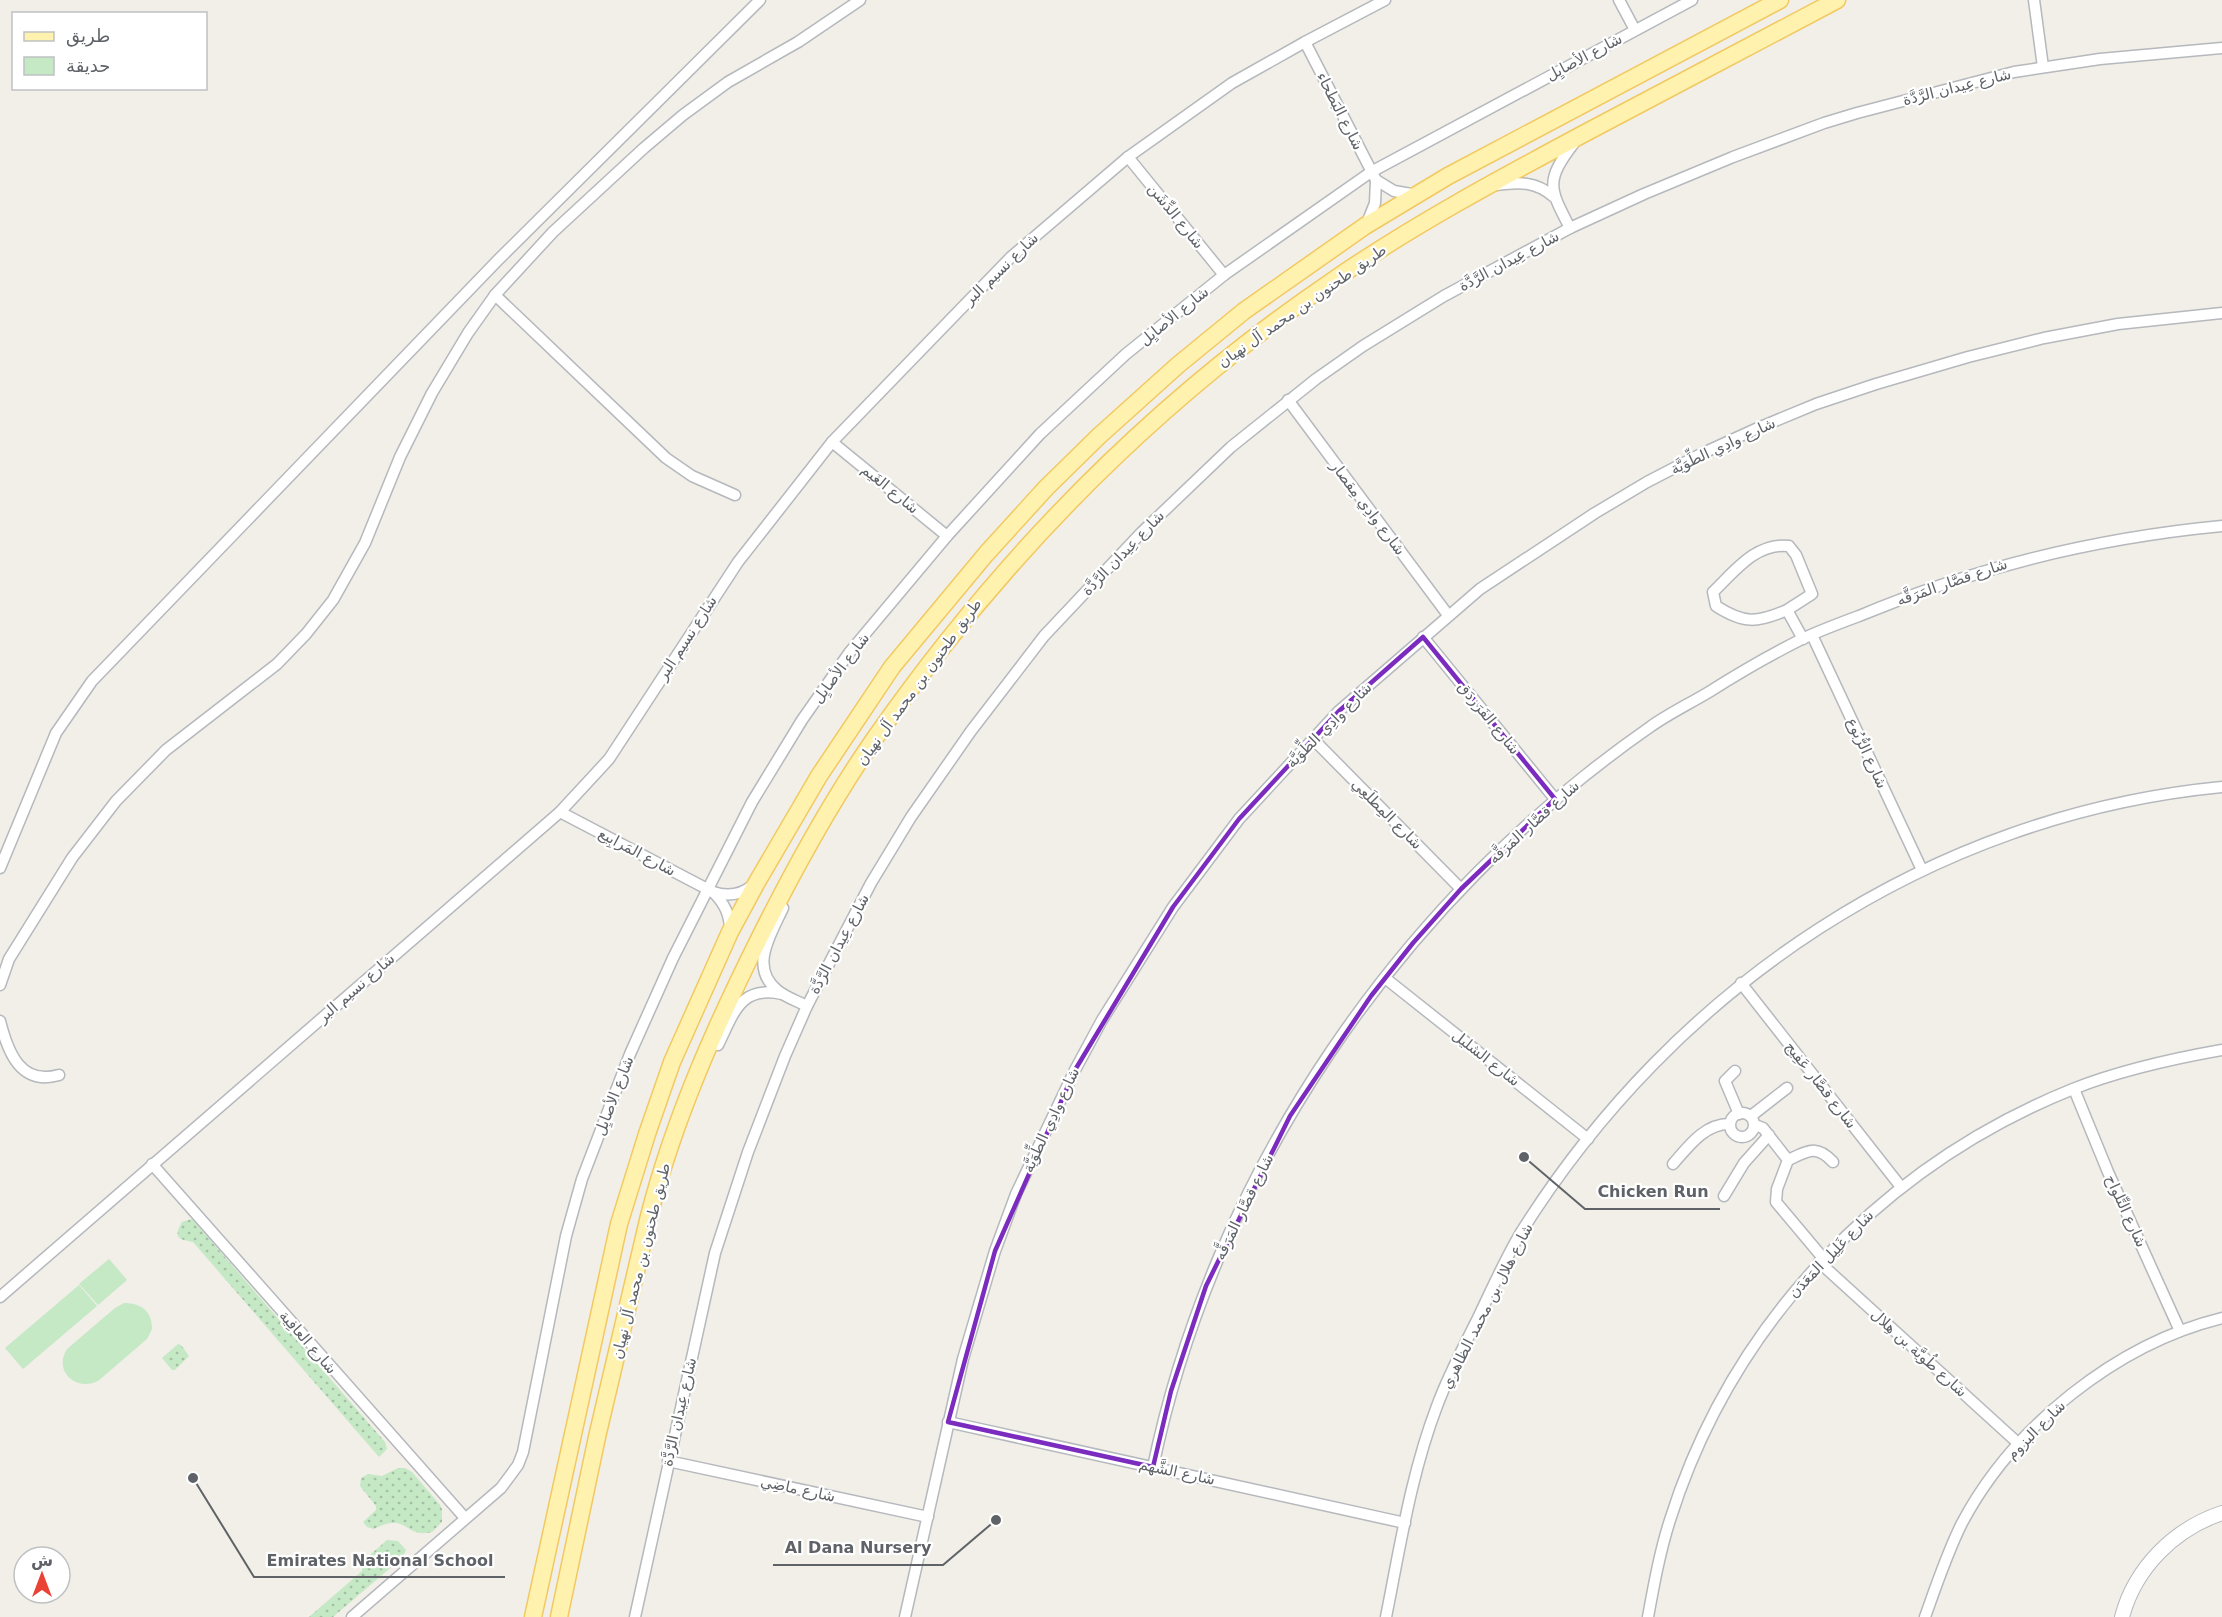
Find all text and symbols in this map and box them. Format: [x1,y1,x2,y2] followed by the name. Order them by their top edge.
[12,12,207,90] legend
[66,25,110,47] text: طريق
[1542,29,1626,86] street label: شارع الأصايِل
[66,55,110,76] text: حديقة
[1901,65,2013,109] street label: شارع عِيدان الرَّدَّة
[1313,69,1367,153] street label: شارع البَطحاء
[1144,180,1208,252] street label: شارع الدِّشَن
[1456,227,1562,295] street label: شارع عِيدان الرَّدَّة
[959,229,1042,310] street label: شارع نسيم البر
[1214,241,1390,371] street label: طريق طحنون بن محمد آل نهيان
[1135,282,1213,351] street label: شارع الأصايِل
[1666,410,1779,479] street label: شارع وادِي الطِّوَيَّة
[1325,457,1409,559] street label: شارع وادِي مِقصار
[858,460,922,518] street label: شارع الغَيم
[1078,507,1168,599] street label: شارع عِيدان الرَّدَّة
[1894,553,2010,609] street label: شارع قصَّار المَرَقَّه
[653,593,721,684] street label: شارع نسيم البر
[852,595,986,769] street label: طريق طحنون بن محمد آل نهيان
[808,629,875,708] street label: شارع الأصايِل
[1279,675,1376,772] street label: شارع وادِي الطِّوَيَّة
[1454,678,1524,758] street label: شارع الفَرَزدَق
[1843,714,1892,791] street label: شارع الرُّبُوع
[1347,775,1426,854] street label: شارع المِطلَعِي
[1484,775,1583,867] street label: شارع قصَّار المَرَقَّه
[595,824,679,881] street label: شارع المَرابِيع
[805,891,873,997] street label: شارع عِيدان الرَّدَّة
[313,950,398,1027] street label: شارع نسيم البر
[1449,1026,1523,1090] street label: شارع الشليل
[1781,1038,1861,1132] street label: شارع قصَّار عَفِيج
[590,1053,639,1139] street label: شارع الأصايِل
[1015,1063,1084,1176] street label: شارع وادِي الطِّوَيَّة
[1209,1150,1277,1263] street label: شارع قصَّار المَرَقَّه
[608,1161,674,1361] street label: طريق طحنون بن محمد آل نهيان
[2101,1172,2151,1250] street label: شارع التِّلواح
[1585,1175,1720,1209] callout: Chicken Run
[1597,1182,1709,1201] text: Chicken Run
[1785,1206,1877,1302] street label: شارع غَلِيل المَعَدَن
[1437,1220,1538,1392] street label: شارع هلال بن محمد الظاهري
[1867,1303,1972,1401] street label: شارع طُويَّة بن هِلال
[275,1307,341,1378] street label: شارع العافِية
[658,1356,700,1468] street label: شارع عِيدان الرَّدَّة
[2003,1397,2069,1463] street label: شارع البزوم
[1137,1454,1217,1489] street label: شارع الشَّهم
[759,1472,837,1507] street label: شارع ماضِي
[773,1531,943,1565] callout: Al Dana Nursery
[785,1538,932,1557] text: Al Dana Nursery
[254,1543,505,1577] callout: Emirates National School
[12,1545,72,1605] north arrow
[31,1551,53,1570] text: ش
[267,1551,493,1570] text: Emirates National School

